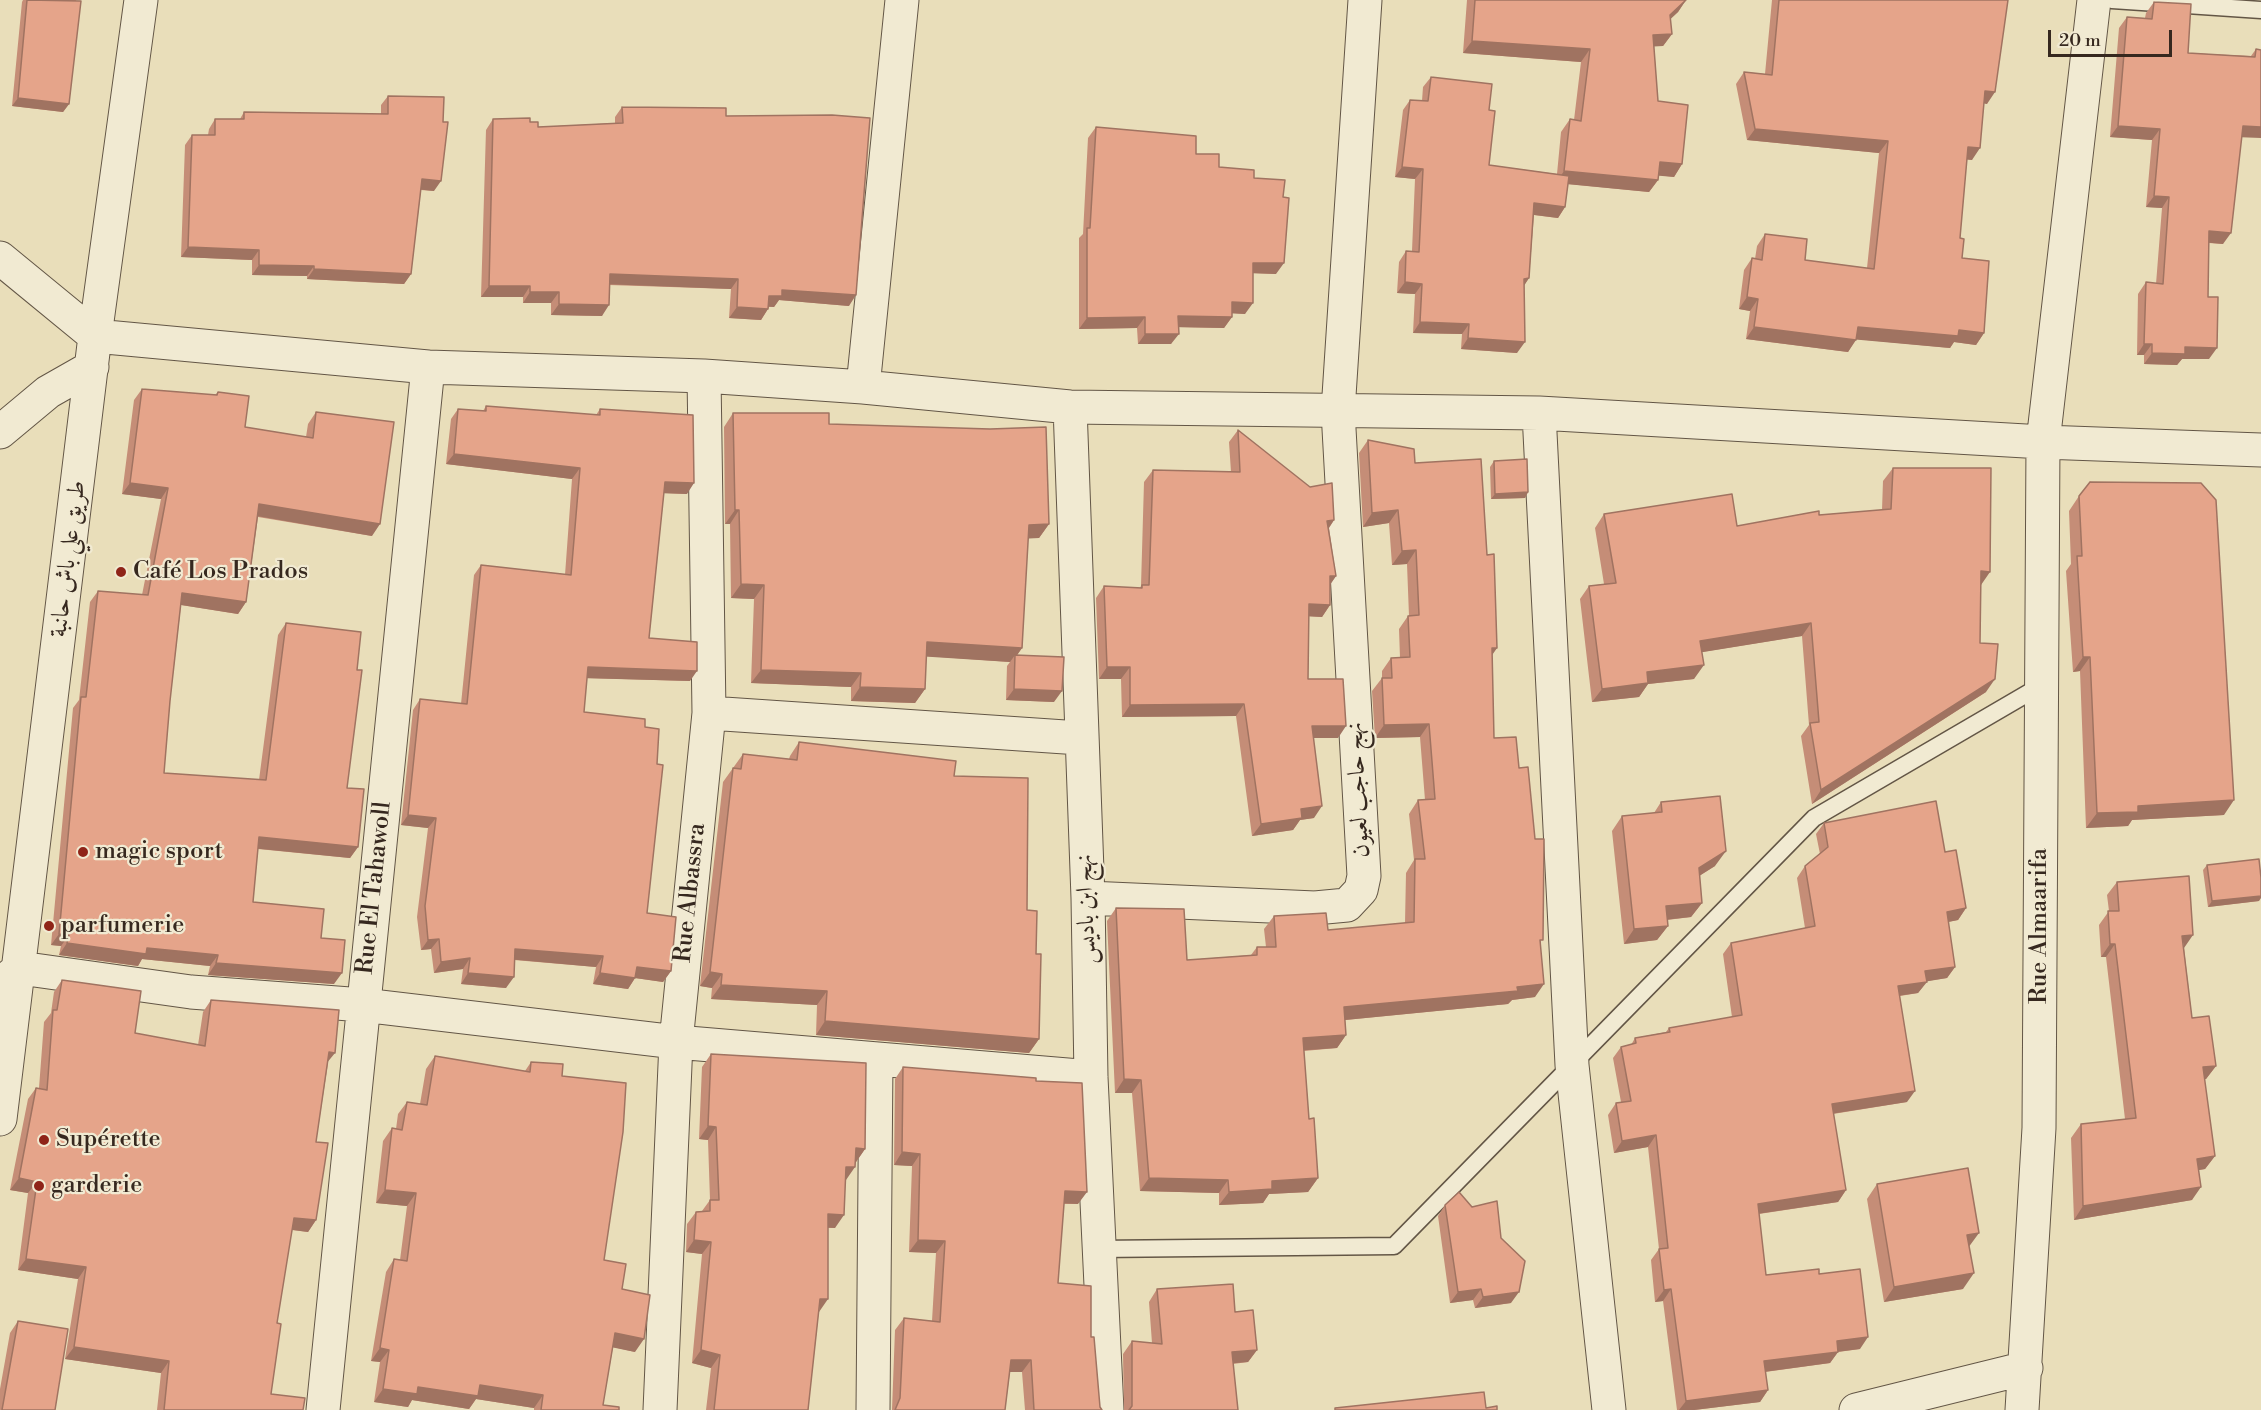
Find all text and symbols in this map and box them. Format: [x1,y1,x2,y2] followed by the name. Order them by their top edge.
[2051,18,2176,56] scale bar
[2059,29,2101,52] text: 20 m
[45,479,93,639] street label: طريق علي باش حانبة
[133,558,308,586] place label: Café Los Prados
[114,565,128,579] marker: Café Los Prados
[1341,721,1377,859] street label: نهج حاجب لعيون
[352,800,398,976] street label: Rue El Tahawoll
[669,822,713,964] street label: Rue Albassra
[95,838,223,866] place label: magic sport
[76,845,90,859] marker: magic sport
[2026,848,2054,1004] street label: Rue Almaarifa
[1071,853,1103,965] street label: نهج ابن باديس
[61,912,184,940] place label: parfumerie
[42,919,56,933] marker: parfumerie
[56,1126,161,1154] place label: Supérette
[37,1133,51,1147] marker: Supérette
[51,1172,142,1200] place label: garderie
[32,1179,46,1193] marker: garderie

